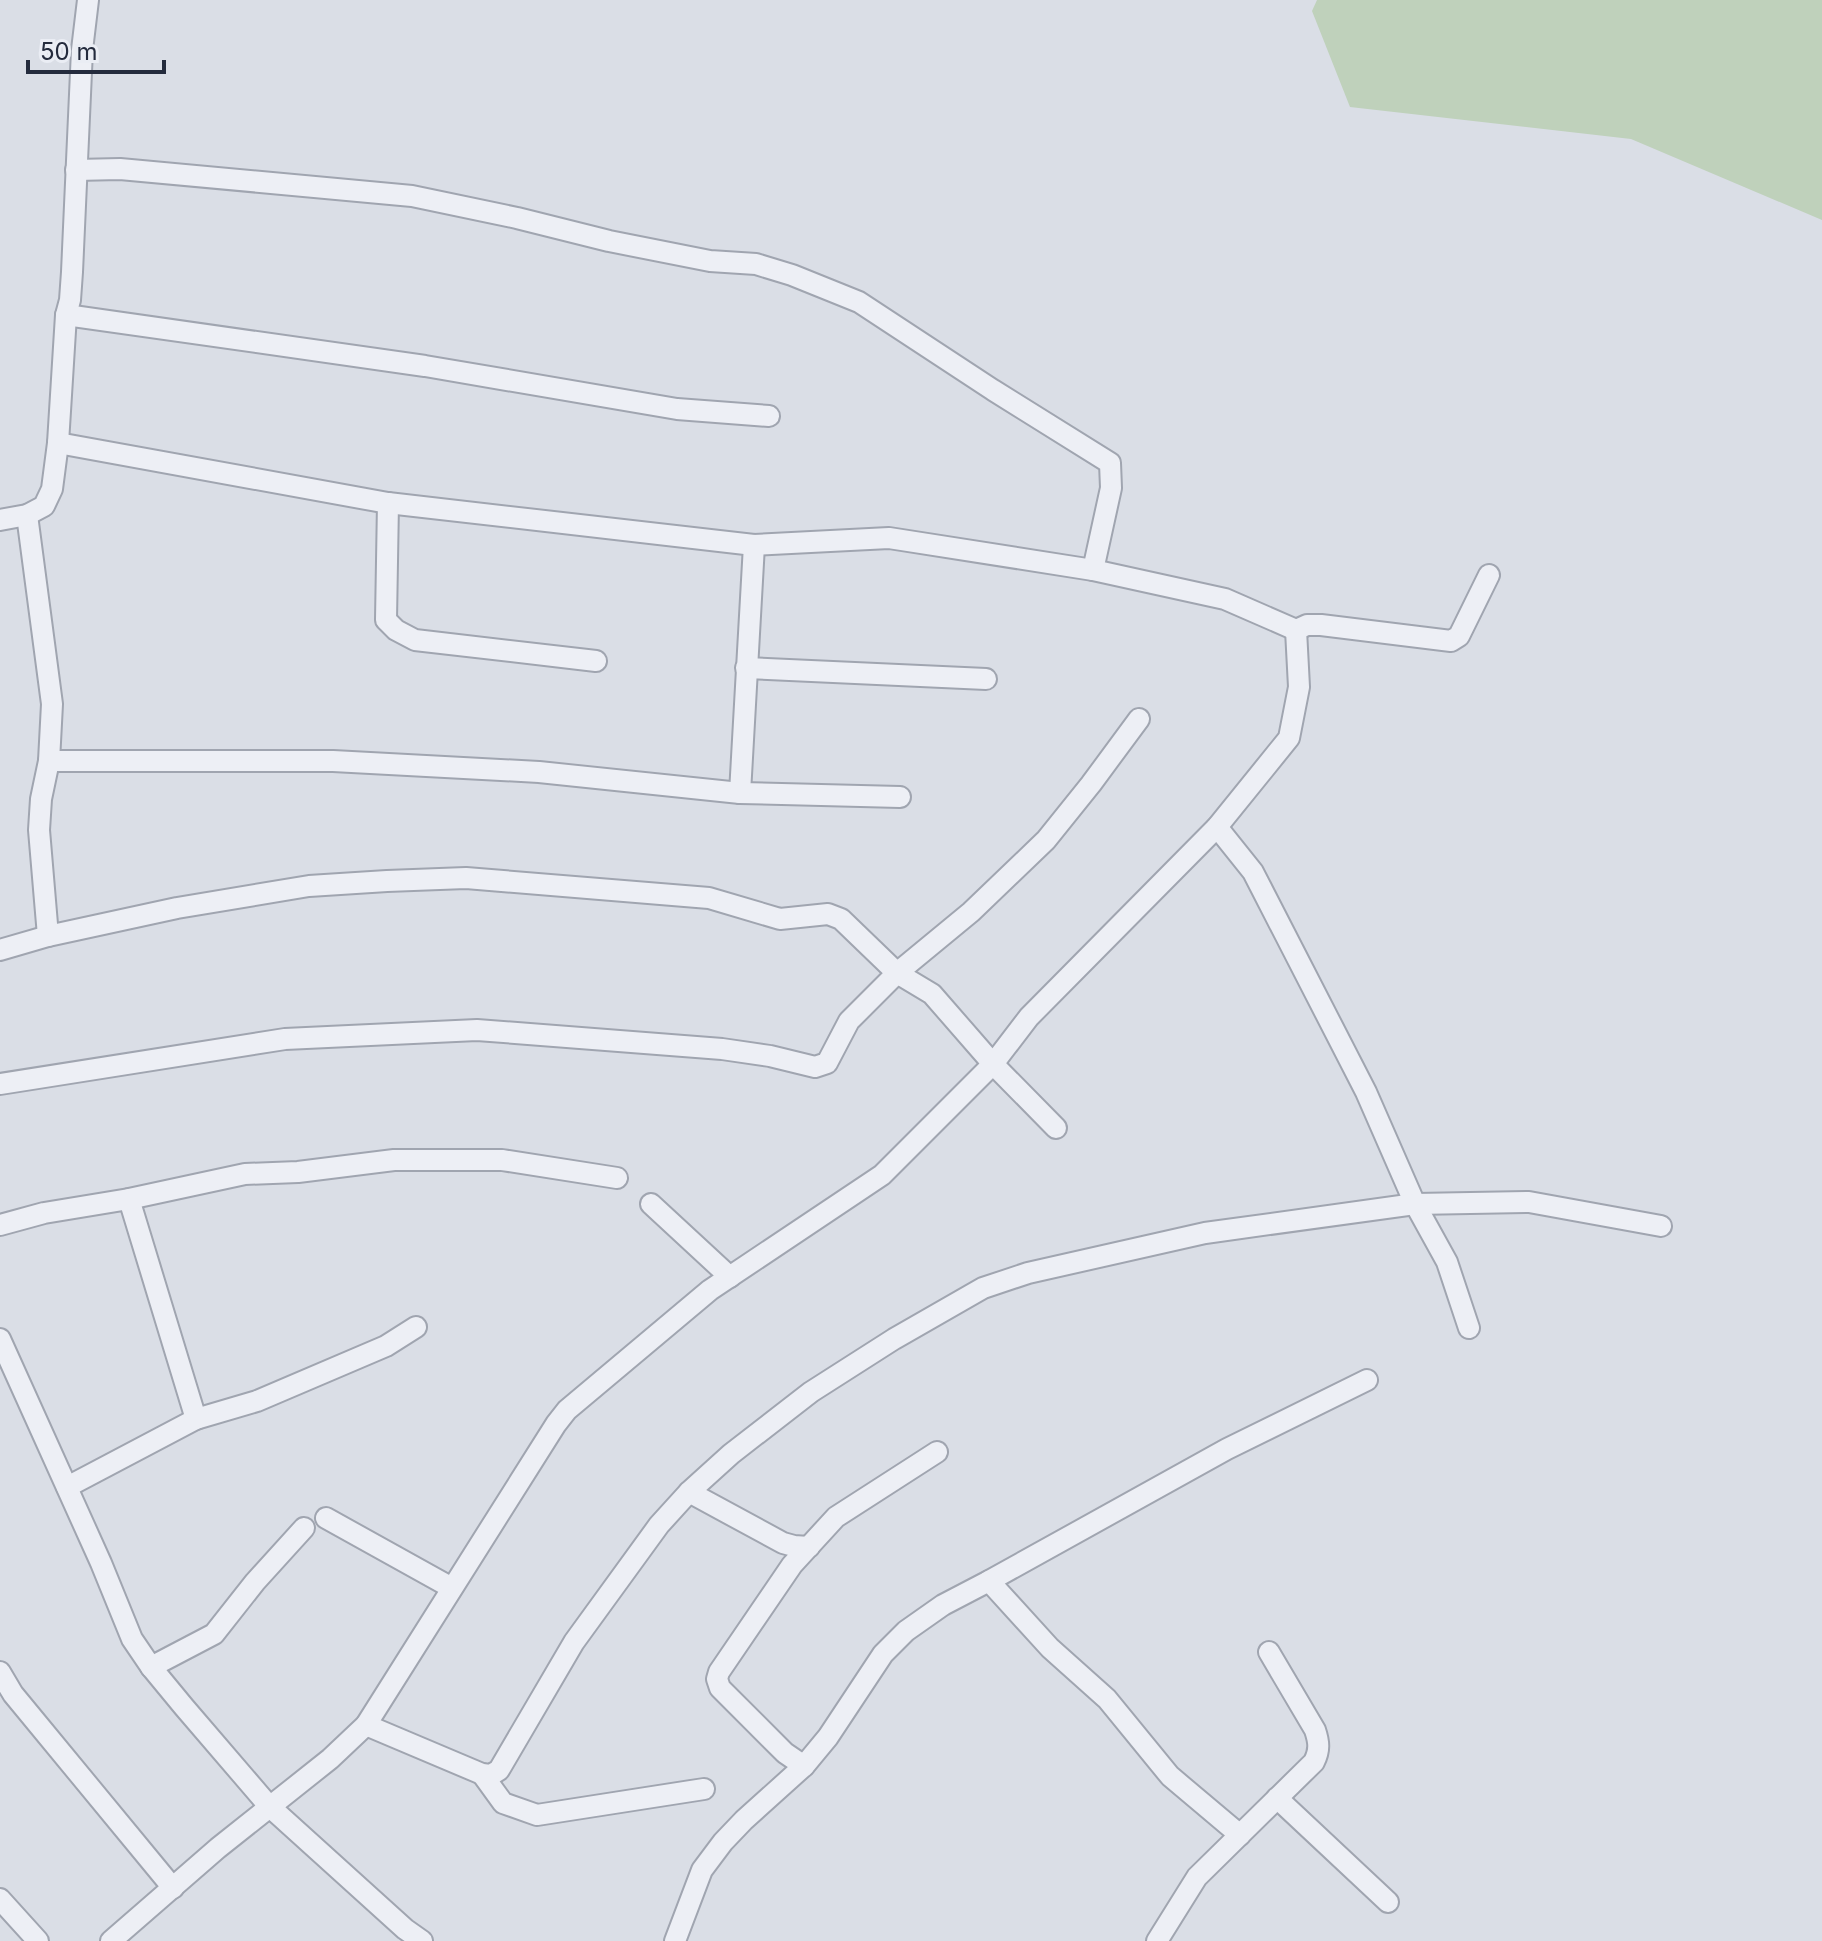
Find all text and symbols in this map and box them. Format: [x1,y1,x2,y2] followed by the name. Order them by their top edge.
[28,24,164,74] scale bar
[40,37,98,66] text: 50 m

